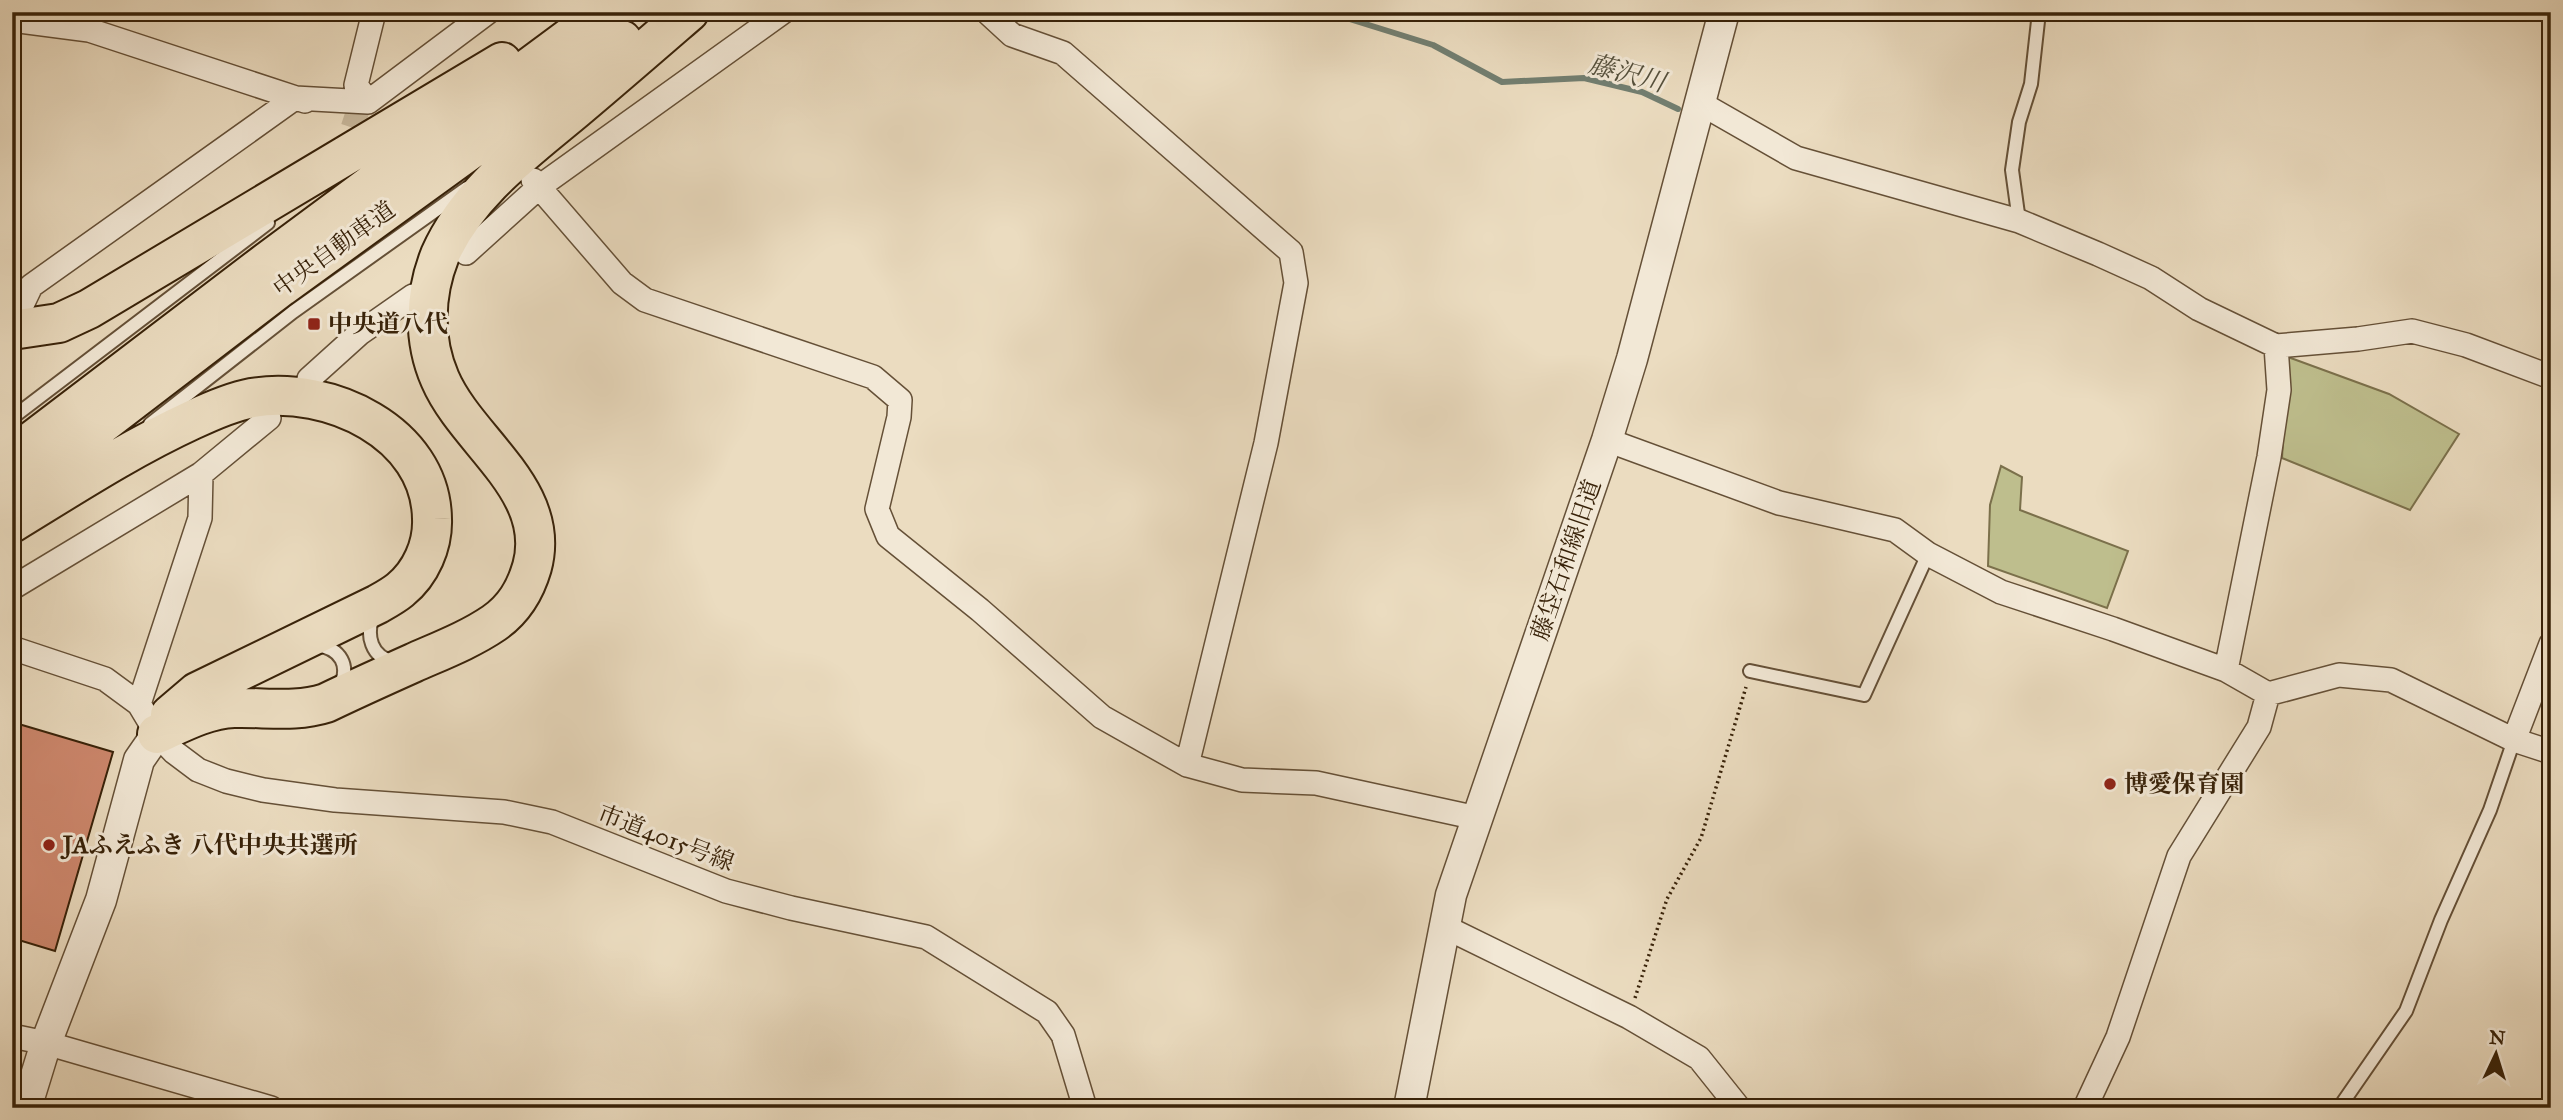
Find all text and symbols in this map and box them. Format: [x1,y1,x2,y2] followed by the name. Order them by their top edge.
[1585,47,1672,99] water label: 藤沢川
[267,195,401,303] street label: 中央自動車道
[328,309,448,339] place label: 中央道八代
[306,316,322,332] marker: 中央道八代
[1524,476,1608,644] street label: 藤垈石和線旧道
[2124,769,2244,799] place label: 博愛保育園
[2102,776,2118,792] marker: 博愛保育園
[594,798,738,878] street label: 市道4015号線
[60,830,358,860] place label: JAふえふき 八代中央共選所
[41,837,57,853] marker: JAふえふき 八代中央共選所
[2462,1018,2532,1088] north arrow
[2488,1026,2506,1050] text: N

